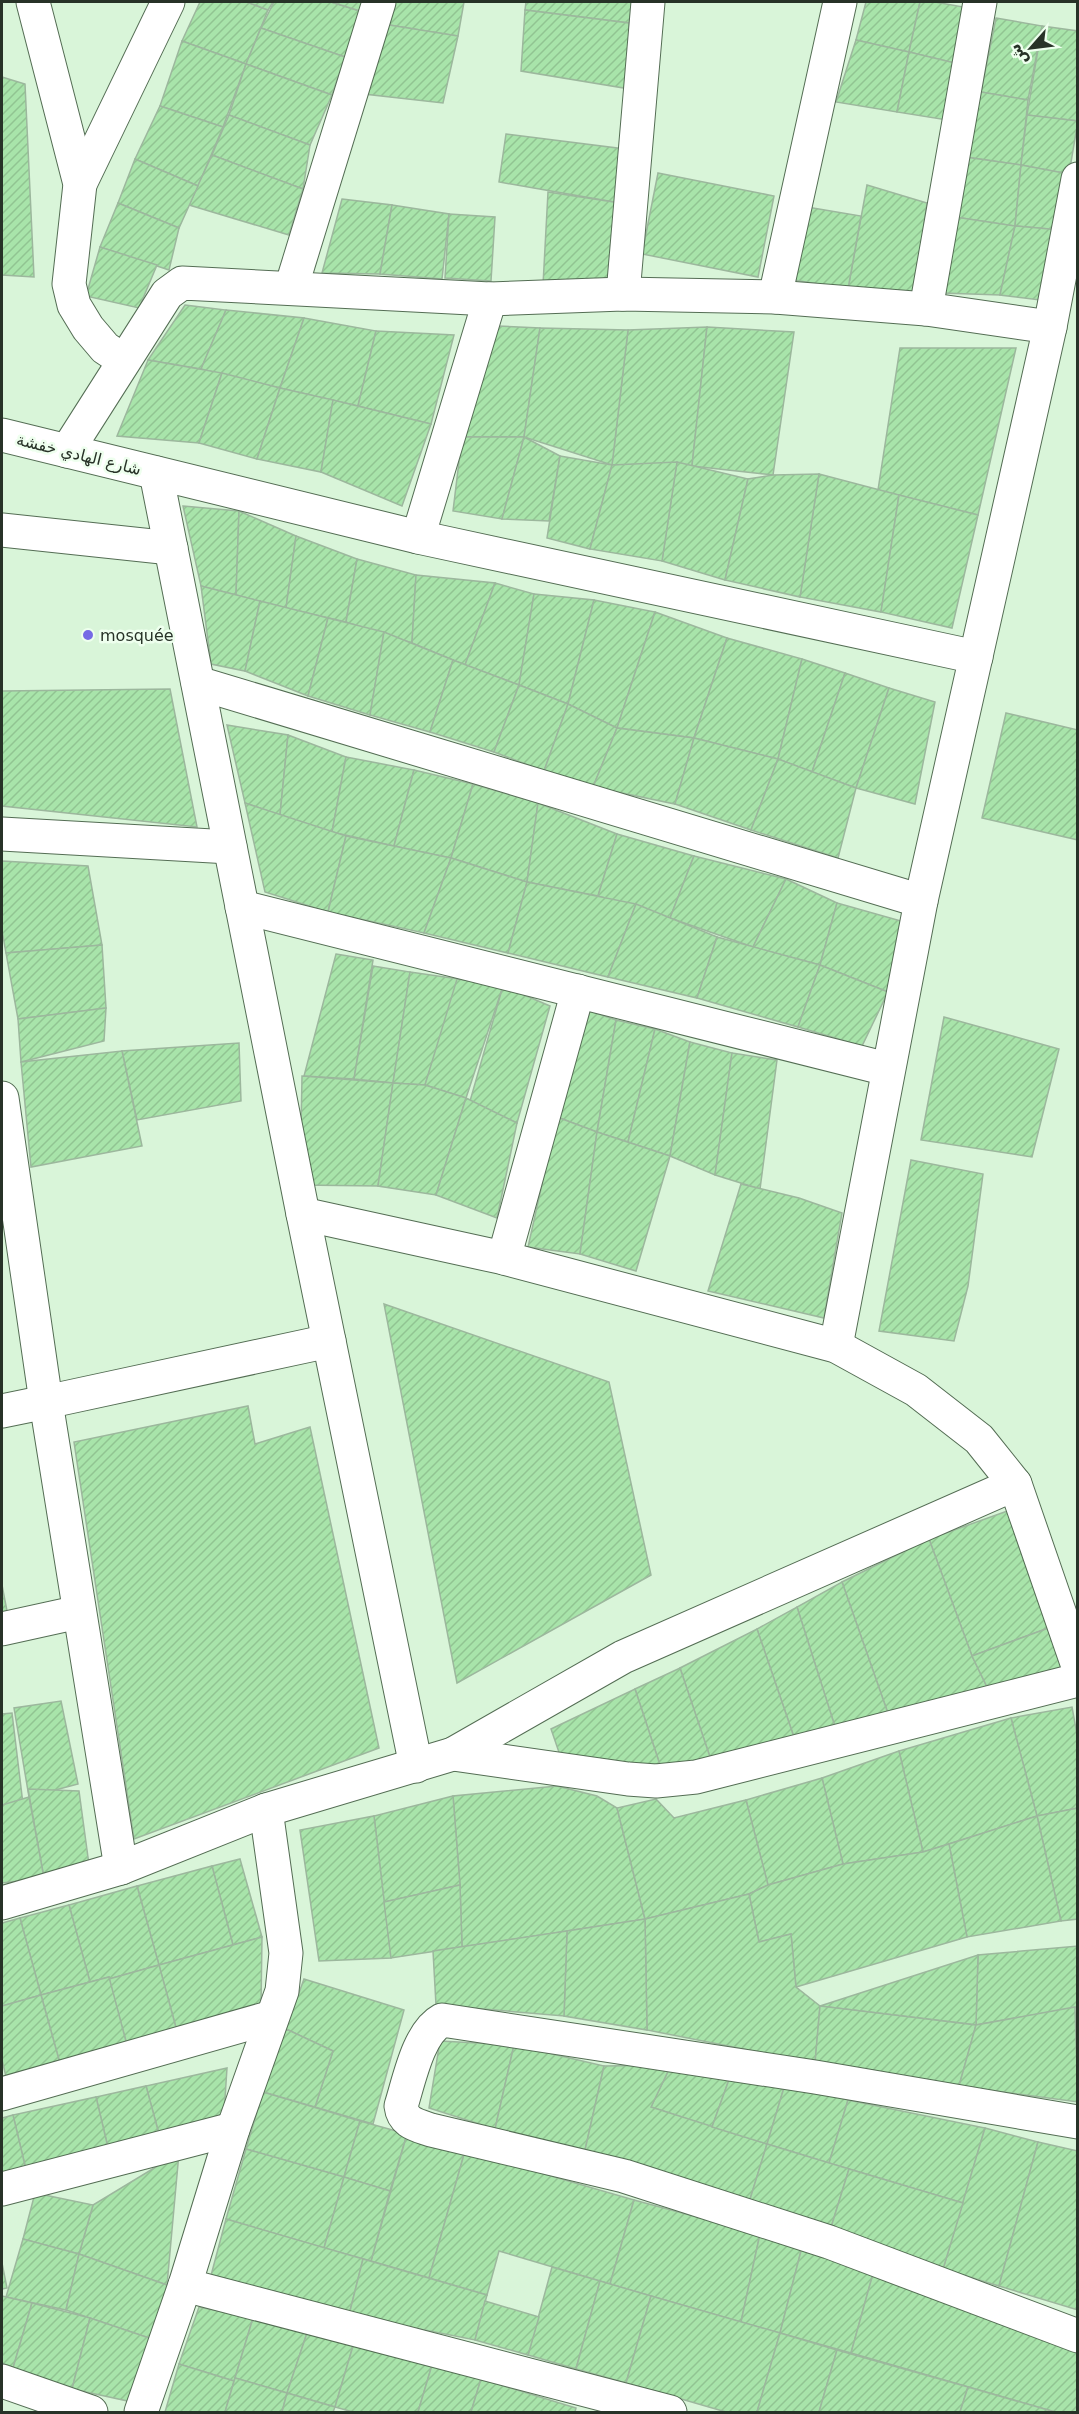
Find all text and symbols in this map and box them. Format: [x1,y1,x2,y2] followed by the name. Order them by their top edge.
[1001,18,1061,78] north arrow
[1005,41,1032,69] text: ش
[14,430,143,480] street label: شارع الهادي خفشة
[100,626,174,645] place label: mosquée
[81,628,95,642] marker: mosquée

